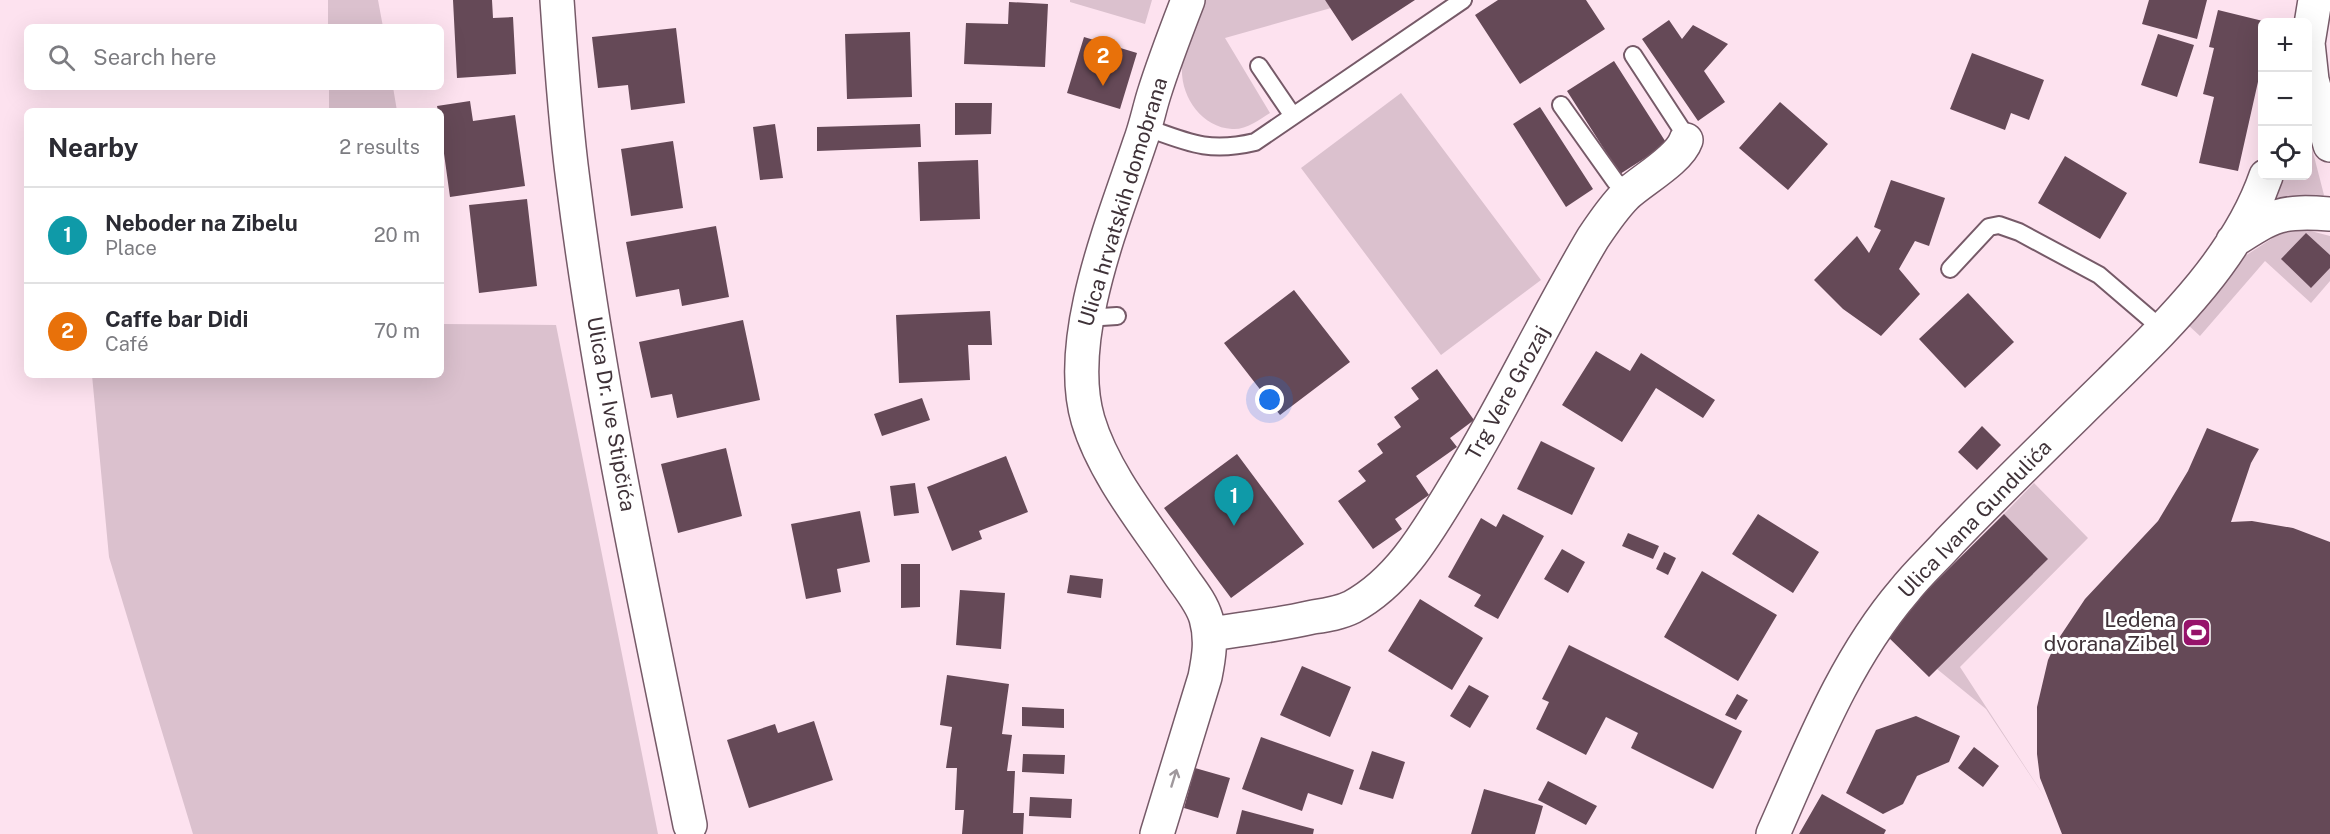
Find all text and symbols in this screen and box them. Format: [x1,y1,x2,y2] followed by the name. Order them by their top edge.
[2258,18,2312,180] map controls
[2258,18,2312,72] button: +
[24,24,444,90] search box
[1084,36,1122,86] pin: 2
[45,41,78,74] icon: search
[93,44,217,70] text: Search here
[2258,72,2312,126] button: −
[1073,74,1172,329] street label: Ulica hrvatskih domobrana
[2258,126,2312,180] button: locate
[48,132,138,163] text: Nearby
[339,135,420,159] text: 2 results
[105,210,298,236] text: Neboder na Zibelu
[63,223,72,247] text: 1
[374,223,420,247] text: 20 m
[105,236,157,260] text: Place
[105,306,248,332] text: Caffe bar Didi
[582,315,641,513] street label: Ulica Dr. Ive Stipčića
[61,319,74,343] text: 2
[374,319,420,343] text: 70 m
[1460,321,1555,464] street label: Trg Vere Grozaj
[105,332,148,356] text: Café
[1255,385,1284,414] your location
[1893,434,2057,603] street label: Ulica Ivana Gundulića
[1214,476,1254,526] pin: 1
[2044,607,2176,656] place label: Ledena dvorana Zibel
[2181,616,2213,648] sports icon: Ledena dvorana Zibel
[1169,769,1180,788] one-way arrow

